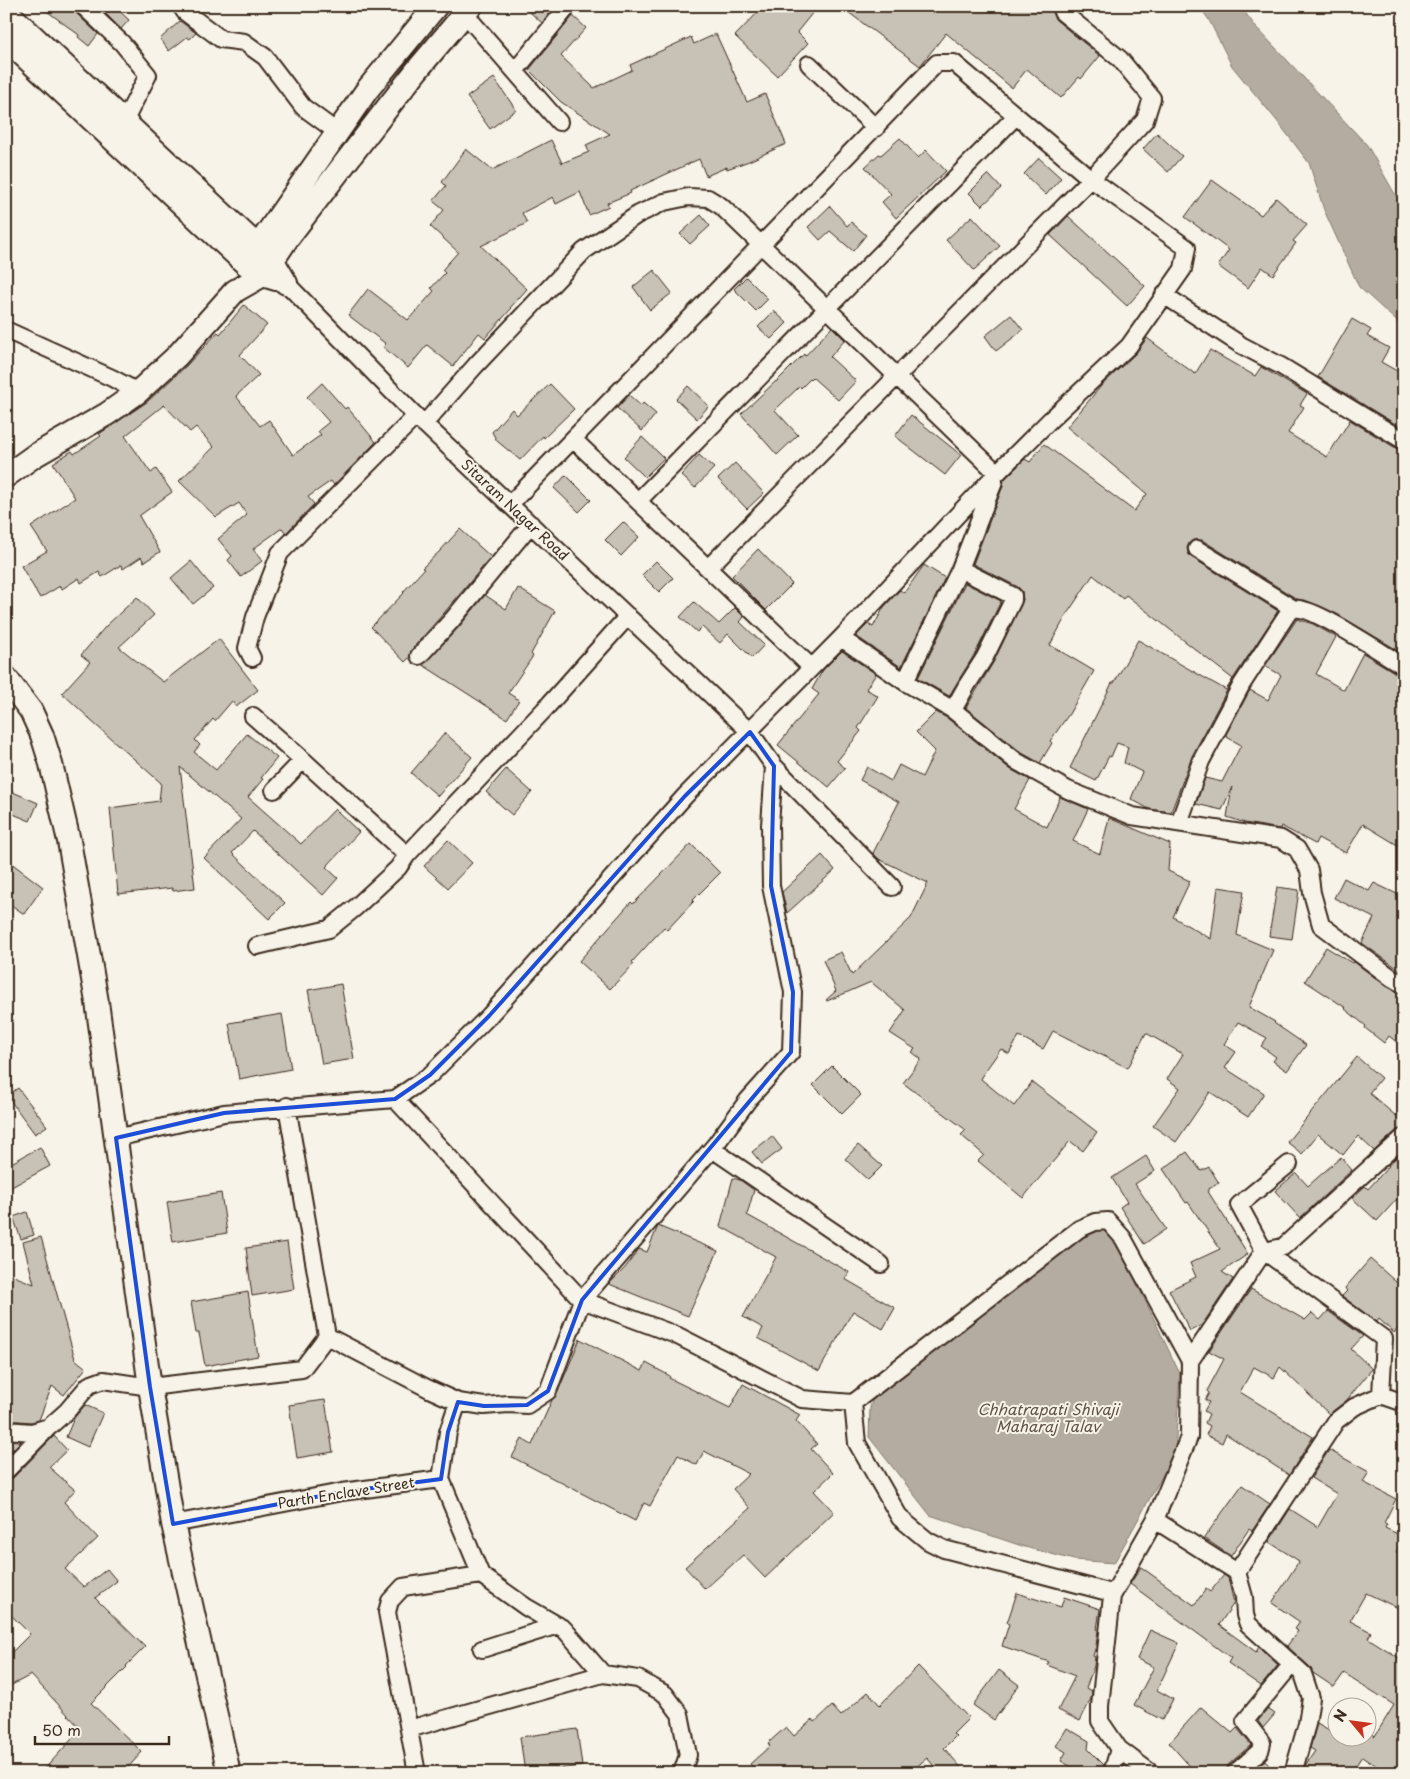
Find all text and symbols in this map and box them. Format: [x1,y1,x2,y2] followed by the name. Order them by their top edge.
[457,454,574,565] street label: Sitaram Nagar Road
[977,1397,1122,1437] water label: Chhatrapati Shivaji Maharaj Talav
[276,1471,416,1514] street label: Parth Enclave Street
[1328,1696,1378,1746] north arrow
[1328,1706,1352,1725] text: N
[35,1714,169,1746] scale bar
[42,1718,81,1741] text: 50 m

